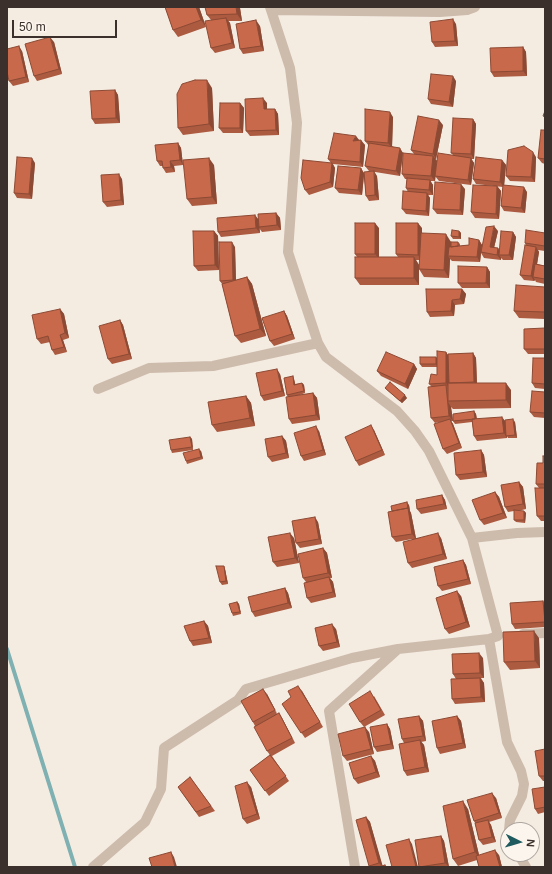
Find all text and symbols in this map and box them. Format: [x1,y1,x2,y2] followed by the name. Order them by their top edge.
[14,12,119,38] scale bar
[19,20,46,34] text: 50 m
[500,822,540,862] north arrow
[525,838,537,847] text: N

